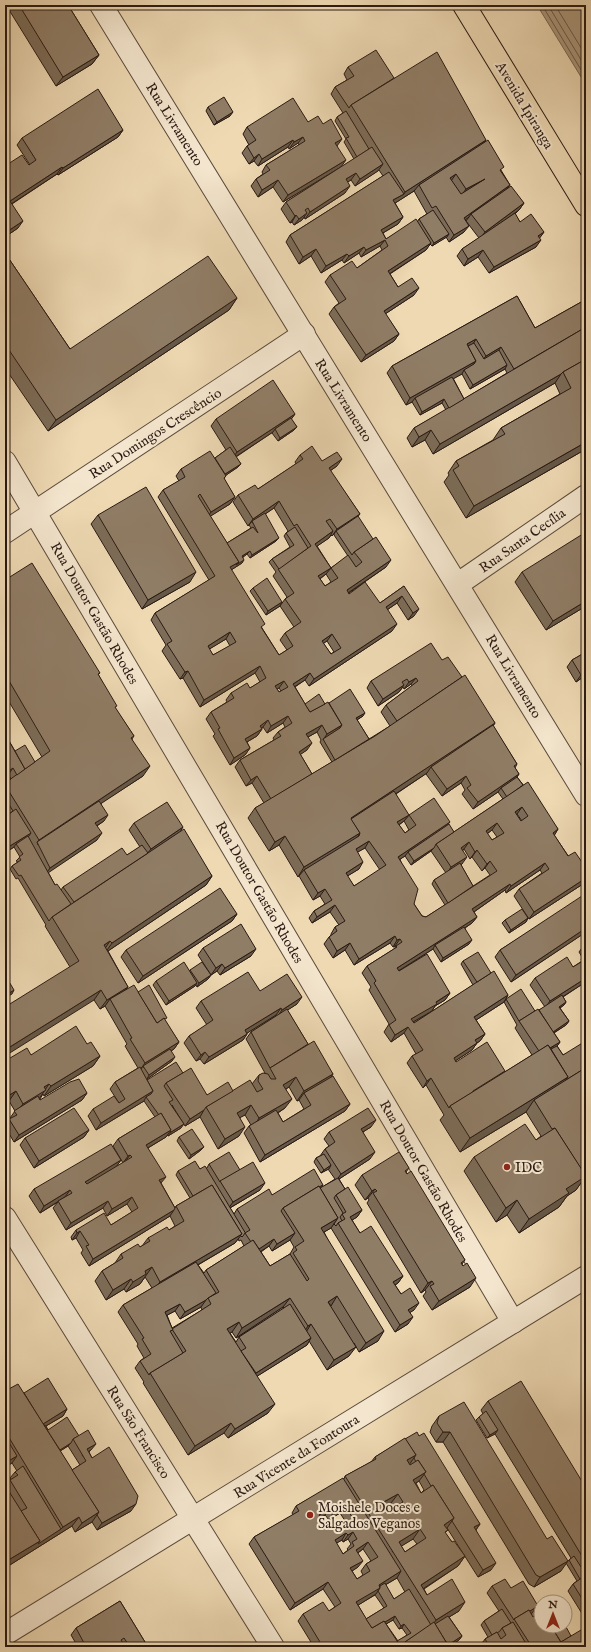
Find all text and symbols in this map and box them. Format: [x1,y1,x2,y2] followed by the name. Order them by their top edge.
[490,58,558,153] street label: Avenida Ipiranga
[141,80,207,170] street label: Rua Livramento
[310,356,376,446] street label: Rua Livramento
[86,384,226,483] street label: Rua Domingos Crescêncio
[476,504,570,577] street label: Rua Santa Cecília
[46,539,142,688] street label: Rua Doutor Gastão Rhodes
[481,631,546,722] street label: Rua Livramento
[211,818,307,967] street label: Rua Doutor Gastão Rhodes
[375,1097,471,1246] street label: Rua Doutor Gastão Rhodes
[515,1159,542,1177] place label: IDC
[502,1162,512,1172] marker: IDC
[102,1383,174,1483] street label: Rua São Francisco
[230,1410,364,1503] street label: Rua Vicente da Fontoura
[318,1499,420,1533] place label: Moishele Doces e Salgados Veganos
[305,1510,315,1520] marker: Moishele Doces e Salgados Veganos
[533,1594,573,1634] north arrow
[547,1598,558,1612] text: N

